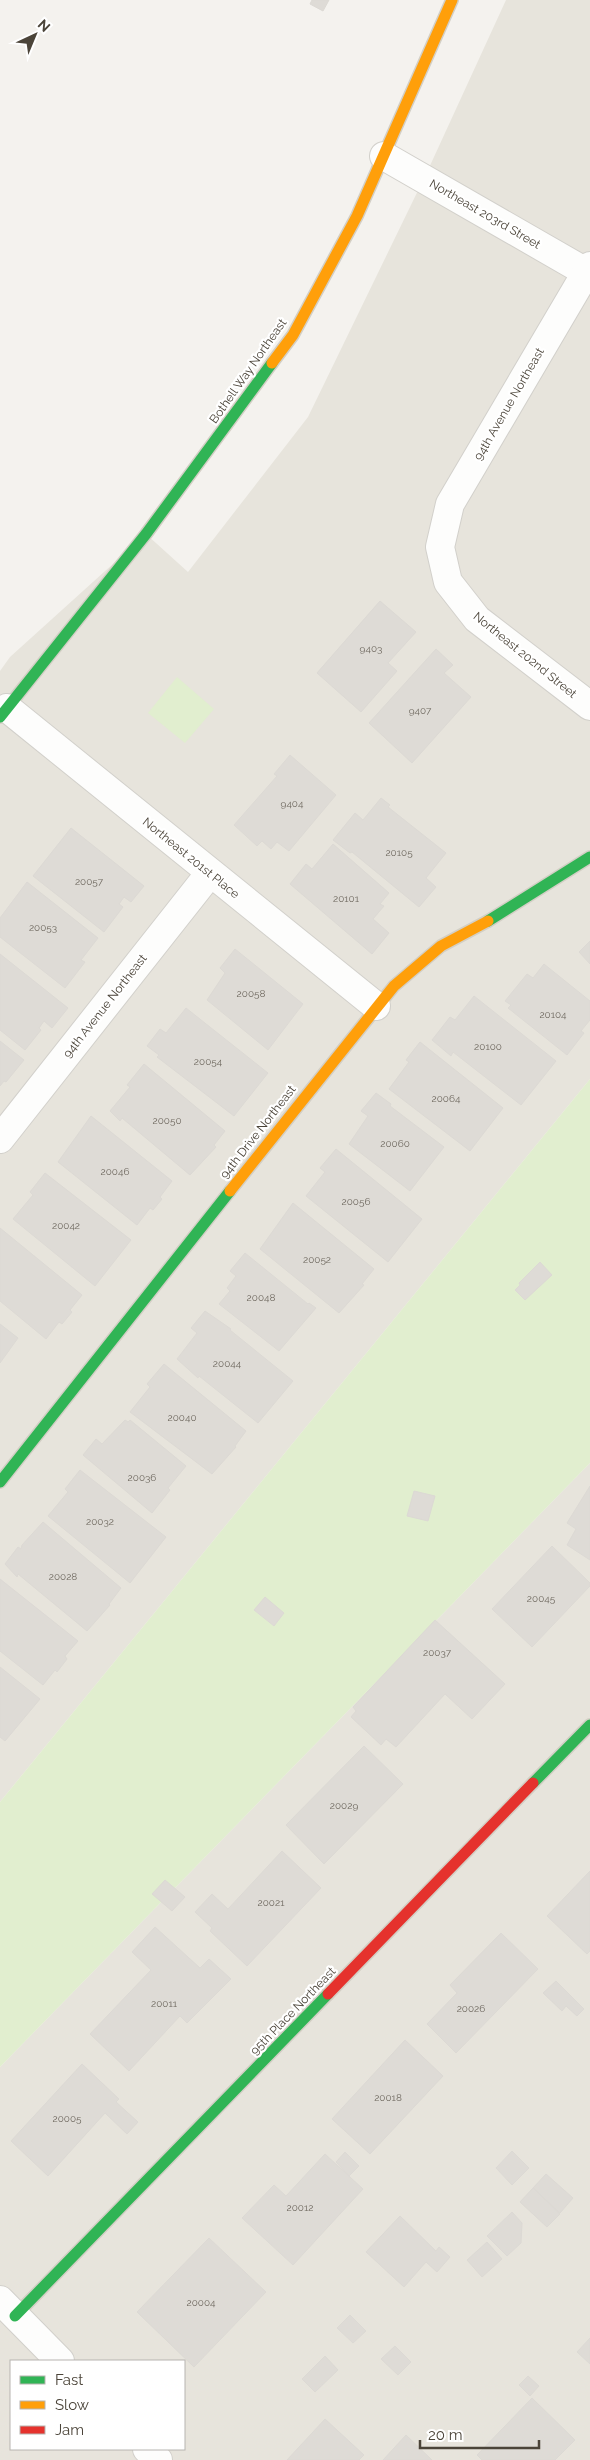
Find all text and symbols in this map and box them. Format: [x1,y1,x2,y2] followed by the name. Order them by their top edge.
[10,10,60,60] north arrow
[35,16,53,35] text: N
[427,176,543,252] street label: Northeast 203rd Street
[207,316,289,426] street label: Bothell Way Northeast
[471,345,547,463] street label: 94th Avenue Northeast
[471,609,579,701] street label: Northeast 202nd Street
[360,643,382,654] house number: 9403
[409,705,432,716] house number: 9407
[281,798,304,809] house number: 9404
[140,815,242,901] street label: Northeast 201st Place
[385,847,413,858] house number: 20105
[75,876,104,887] house number: 20057
[333,893,360,904] house number: 20101
[29,922,57,933] house number: 20053
[60,951,150,1061] street label: 94th Avenue Northeast
[237,988,265,999] house number: 20058
[539,1009,567,1020] house number: 20104
[474,1041,502,1052] house number: 20100
[194,1056,223,1067] house number: 20054
[217,1083,299,1181] street label: 94th Drive Northeast
[432,1093,461,1104] house number: 20064
[152,1115,182,1126] house number: 20050
[380,1138,410,1149] house number: 20060
[101,1166,129,1177] house number: 20046
[342,1196,370,1207] house number: 20056
[52,1220,80,1231] house number: 20042
[303,1254,331,1265] house number: 20052
[247,1292,275,1303] house number: 20048
[213,1358,242,1369] house number: 20044
[167,1412,197,1423] house number: 20040
[128,1472,156,1483] house number: 20036
[86,1516,114,1527] house number: 20032
[49,1571,77,1582] house number: 20028
[527,1593,556,1604] house number: 20045
[423,1647,452,1658] house number: 20037
[330,1800,358,1811] house number: 20029
[258,1897,285,1908] house number: 20021
[248,1964,338,2058] street label: 95th Place Northeast
[151,1998,178,2009] house number: 20011
[457,2003,485,2014] house number: 20026
[374,2092,402,2103] house number: 20018
[52,2113,82,2124] house number: 20005
[287,2202,313,2213] house number: 20012
[186,2297,216,2308] house number: 20004
[10,2360,185,2450] legend
[55,2371,83,2389] text: Fast
[55,2396,89,2414] text: Slow
[420,2418,539,2450] scale bar
[55,2421,84,2439] text: Jam
[428,2426,463,2444] text: 20 m

